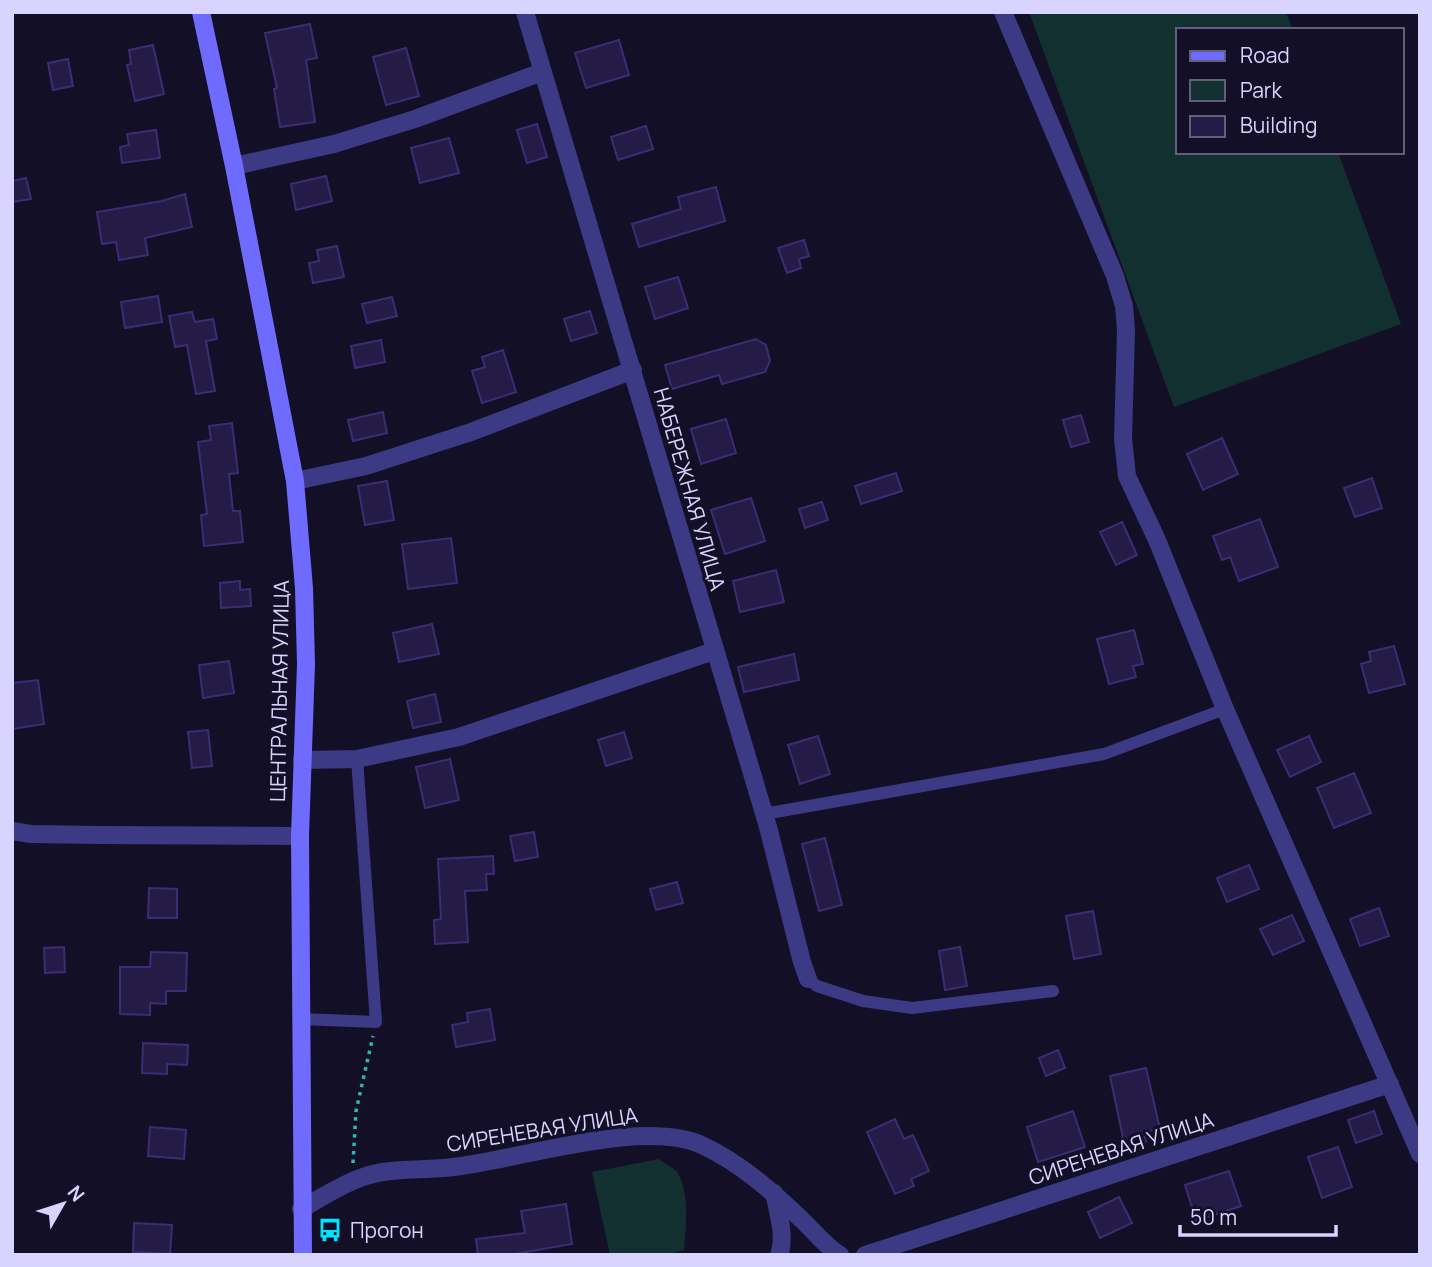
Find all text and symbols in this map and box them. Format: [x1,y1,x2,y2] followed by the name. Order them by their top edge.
[1176,28,1404,154] legend
[1240,41,1290,69] text: Road
[1240,76,1282,104] text: Park
[1240,111,1317,139] text: Building
[648,384,732,594] street label: НАБЕРЕЖНАЯ УЛИЦА
[263,580,295,802] street label: ЦЕНТРАЛЬНАЯ УЛИЦА
[444,1100,640,1158] street label: СИРЕНЕВАЯ УЛИЦА
[1025,1105,1217,1191] street label: СИРЕНЕВАЯ УЛИЦА
[28,1169,98,1239] north arrow
[62,1180,91,1207] text: N
[1180,1194,1336,1238] scale bar
[1190,1203,1237,1231] text: 50 m
[316,1216,344,1244] bus stop icon: Прогон
[350,1216,424,1244] place label: Прогон

